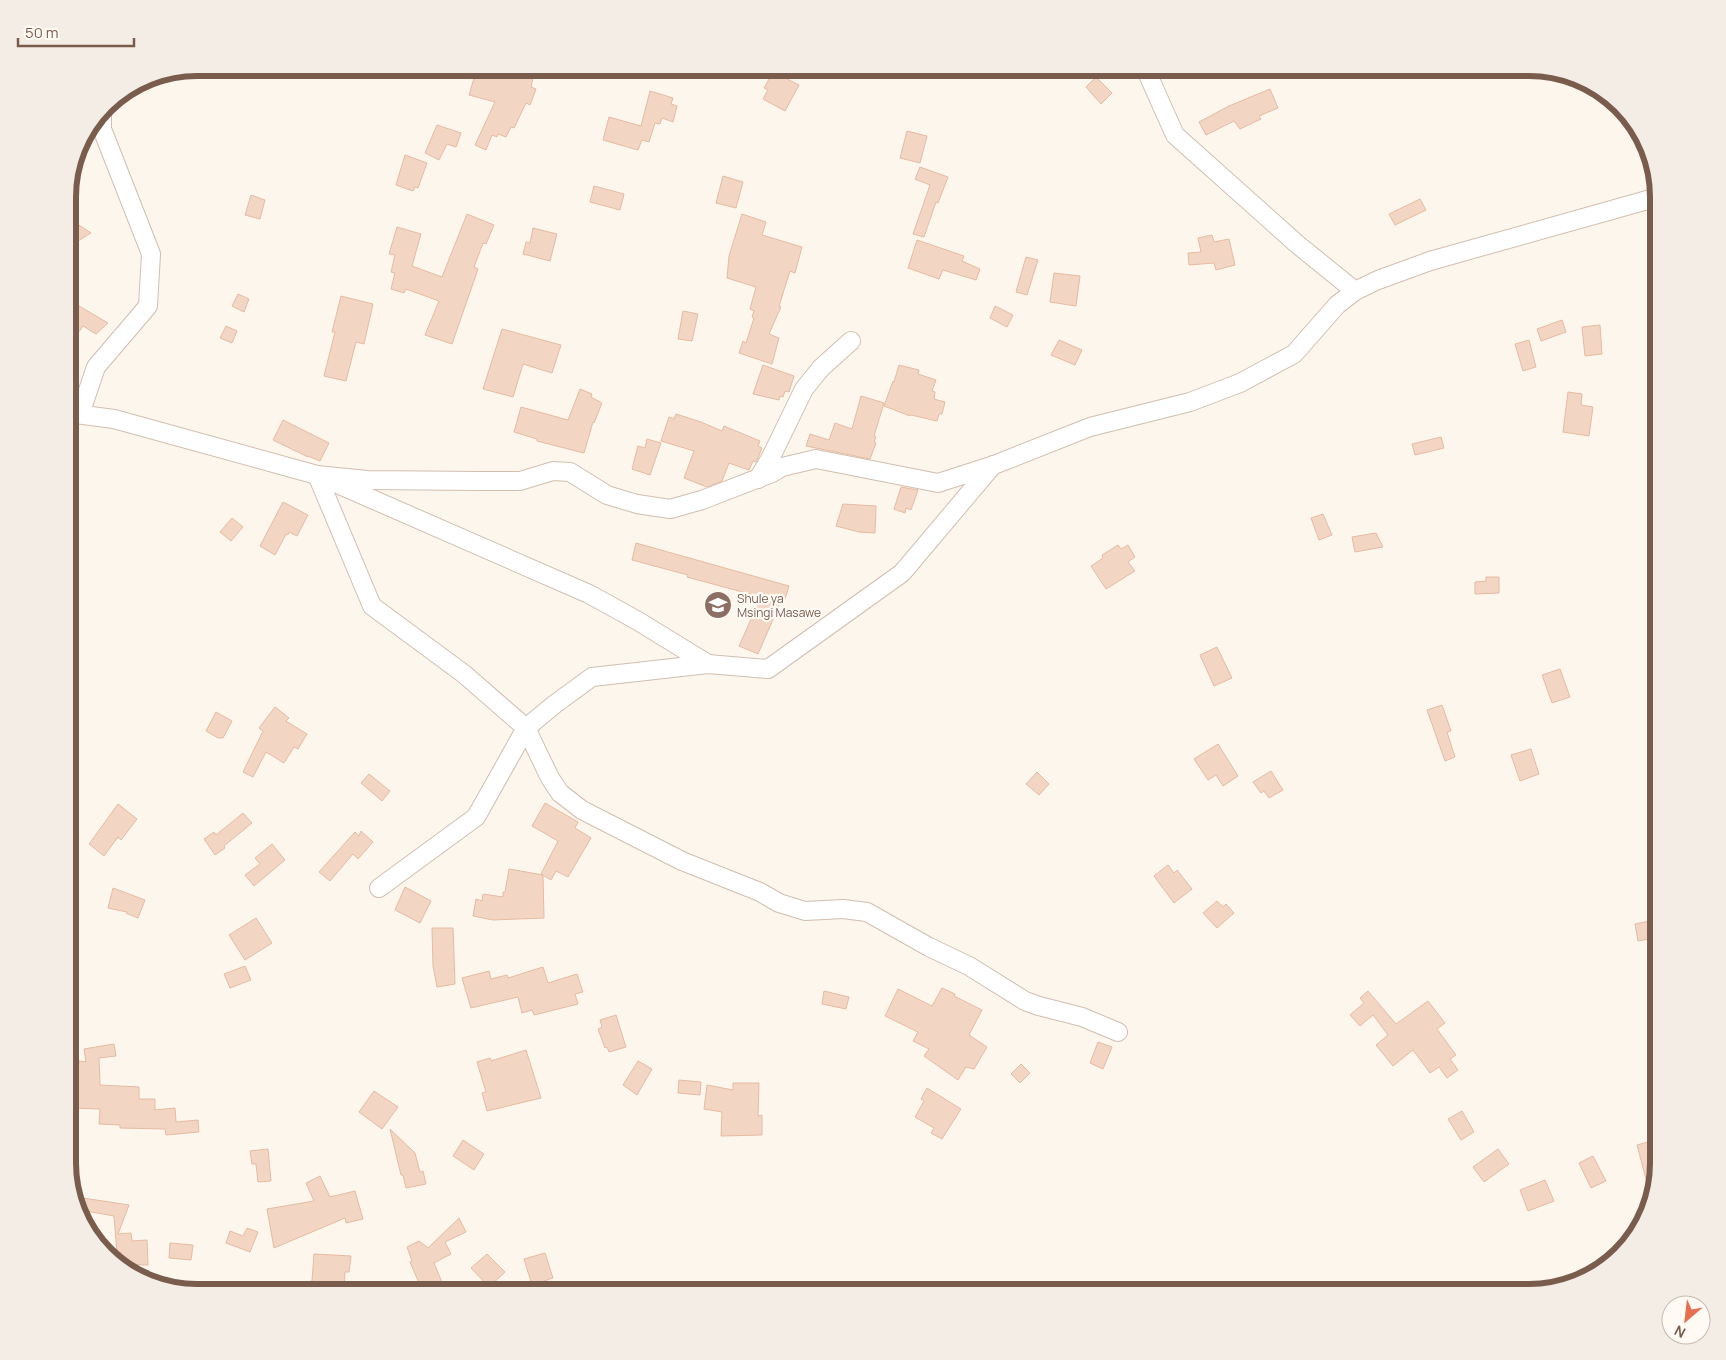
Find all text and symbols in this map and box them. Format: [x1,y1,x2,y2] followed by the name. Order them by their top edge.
[18,15,134,47] scale bar
[25,22,59,43] text: 50 m
[703,590,733,620] school or university icon: Shule ya Msingi Masawe
[737,590,821,621] place label: Shule ya Msingi Masawe
[1661,1295,1711,1345] north arrow
[1671,1321,1689,1343] text: N

